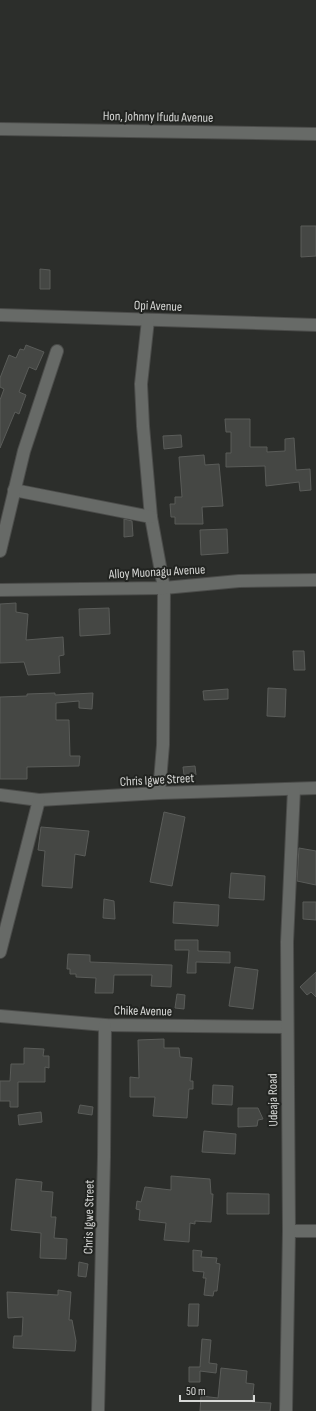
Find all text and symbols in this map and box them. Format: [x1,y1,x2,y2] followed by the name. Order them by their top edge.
[103,108,213,126] street label: Hon, Johnny Ifudu Avenue
[134,297,182,315] street label: Opi Avenue
[107,561,206,583] street label: Alloy Muonagu Avenue
[119,770,195,790] street label: Chris Igwe Street
[114,1002,172,1020] street label: Chike Avenue
[265,1073,281,1127] street label: Udeaja Road
[80,1180,98,1254] street label: Chris Igwe Street
[180,1377,254,1403] scale bar
[186,1384,206,1399] text: 50 m

